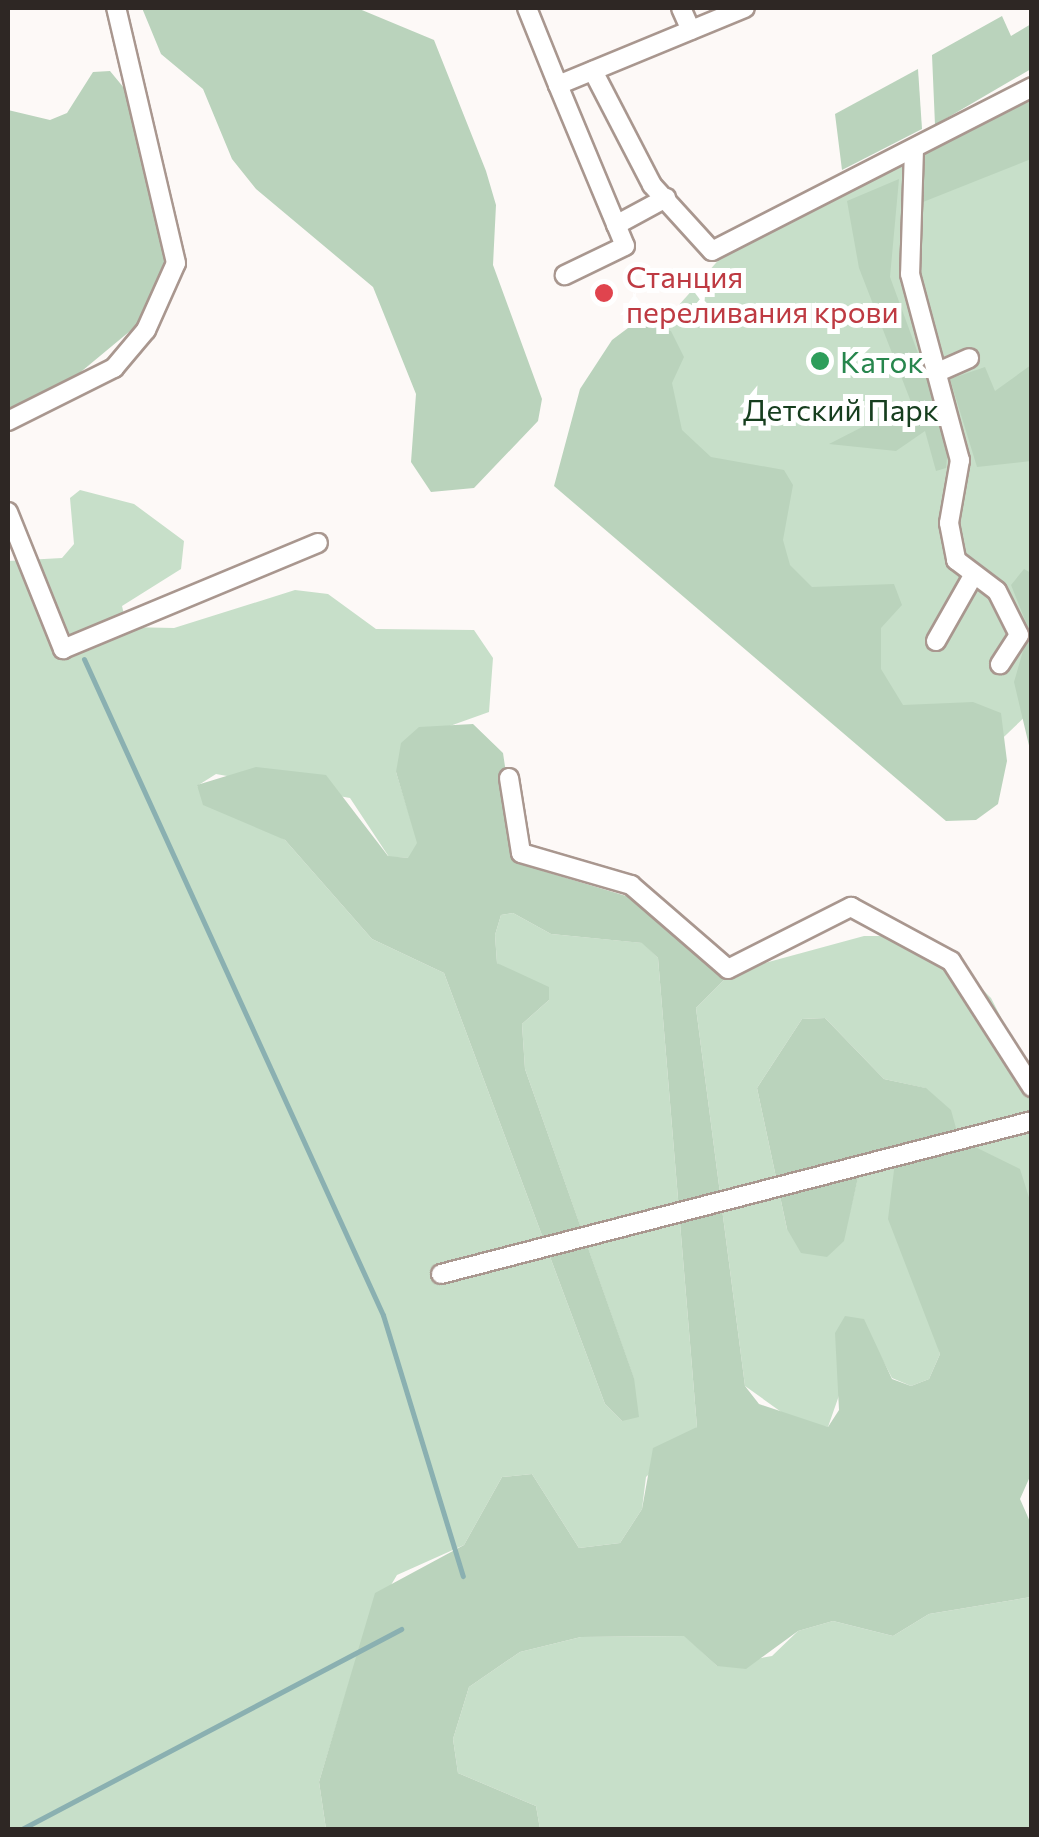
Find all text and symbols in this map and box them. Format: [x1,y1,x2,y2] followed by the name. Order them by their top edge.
[626,258,899,328] place label: Станция переливания крови
[591,280,617,306] marker: Станция переливания крови
[840,343,924,379] place label: Каток
[809,350,831,372] marker: Каток
[743,391,939,427] park label: Детский Парк

